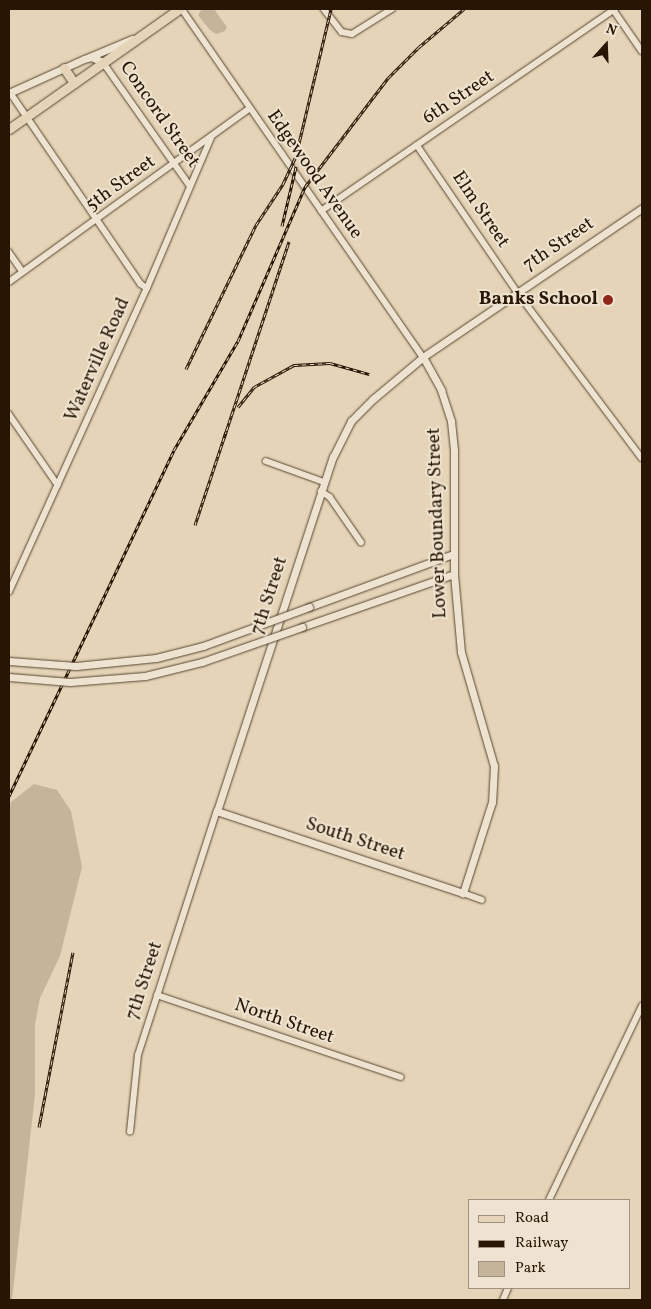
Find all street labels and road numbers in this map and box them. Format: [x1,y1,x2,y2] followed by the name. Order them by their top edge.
[114,57,204,173] street label: Concord Street
[419,66,499,130] street label: 6th Street
[261,106,367,244] street label: Edgewood Avenue
[82,151,160,217] street label: 5th Street
[446,167,514,253] street label: Elm Street
[519,213,599,277] street label: 7th Street
[61,295,135,425] street label: Waterville Road
[423,427,453,619] street label: Lower Boundary Street
[247,554,293,638] street label: 7th Street
[303,813,407,867] street label: South Street
[122,939,168,1023] street label: 7th Street
[231,994,337,1050] street label: North Street

